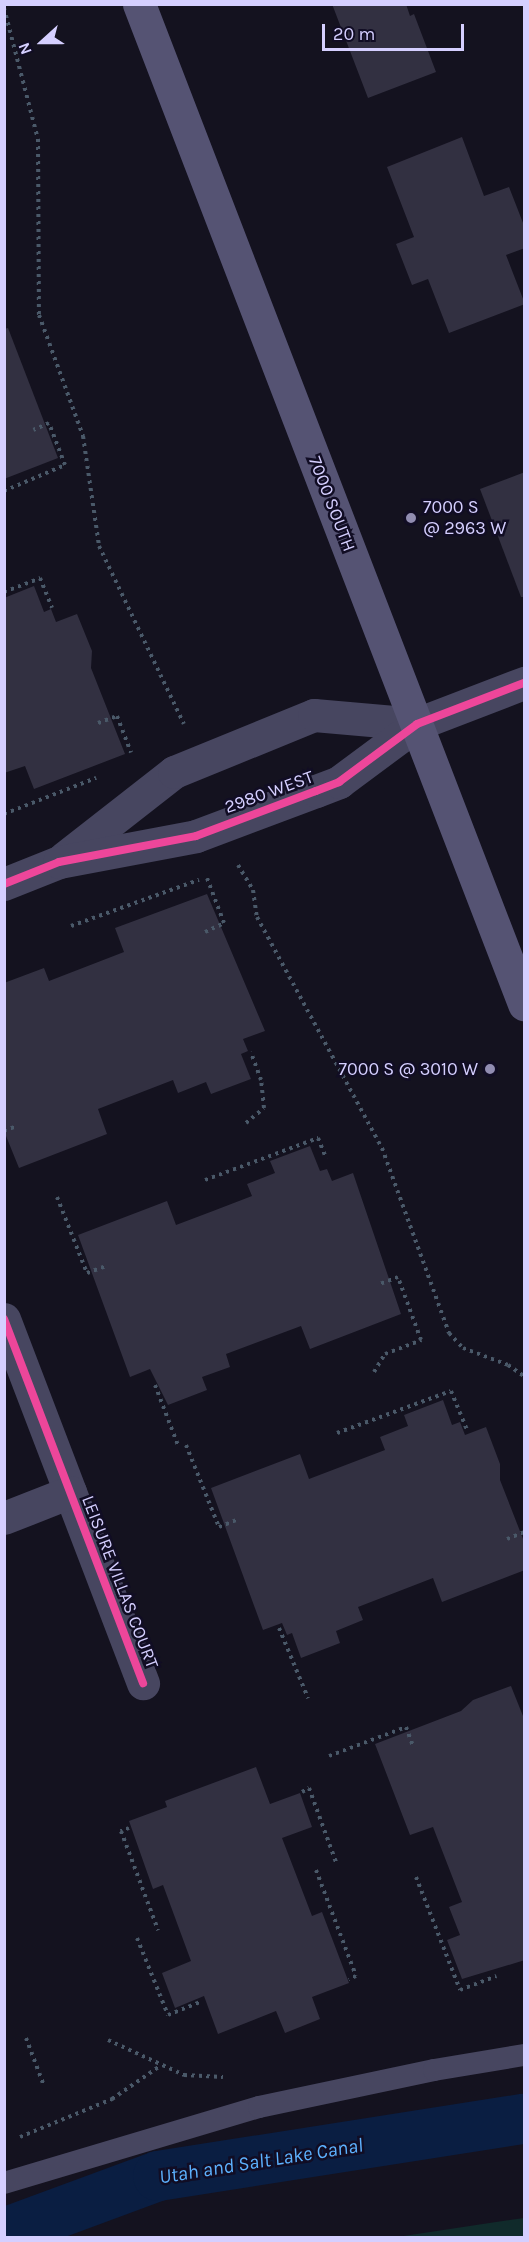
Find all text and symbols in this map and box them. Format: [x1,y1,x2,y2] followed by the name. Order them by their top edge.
[12,12,72,72] north arrow
[325,12,468,50] scale bar
[333,23,375,45] text: 20 m
[14,40,36,57] text: N
[304,453,360,555] street label: 7000 SOUTH
[423,497,506,540] place label: 7000 S @ 2963 W
[404,511,418,525] marker: 7000 S @ 2963 W
[222,766,316,818] street label: 2980 WEST
[339,1058,478,1080] place label: 7000 S @ 3010 W
[483,1062,497,1076] marker: 7000 S @ 3010 W
[77,1492,163,1672] street label: LEISURE VILLAS COURT
[157,2133,365,2189] water label: Utah and Salt Lake Canal

